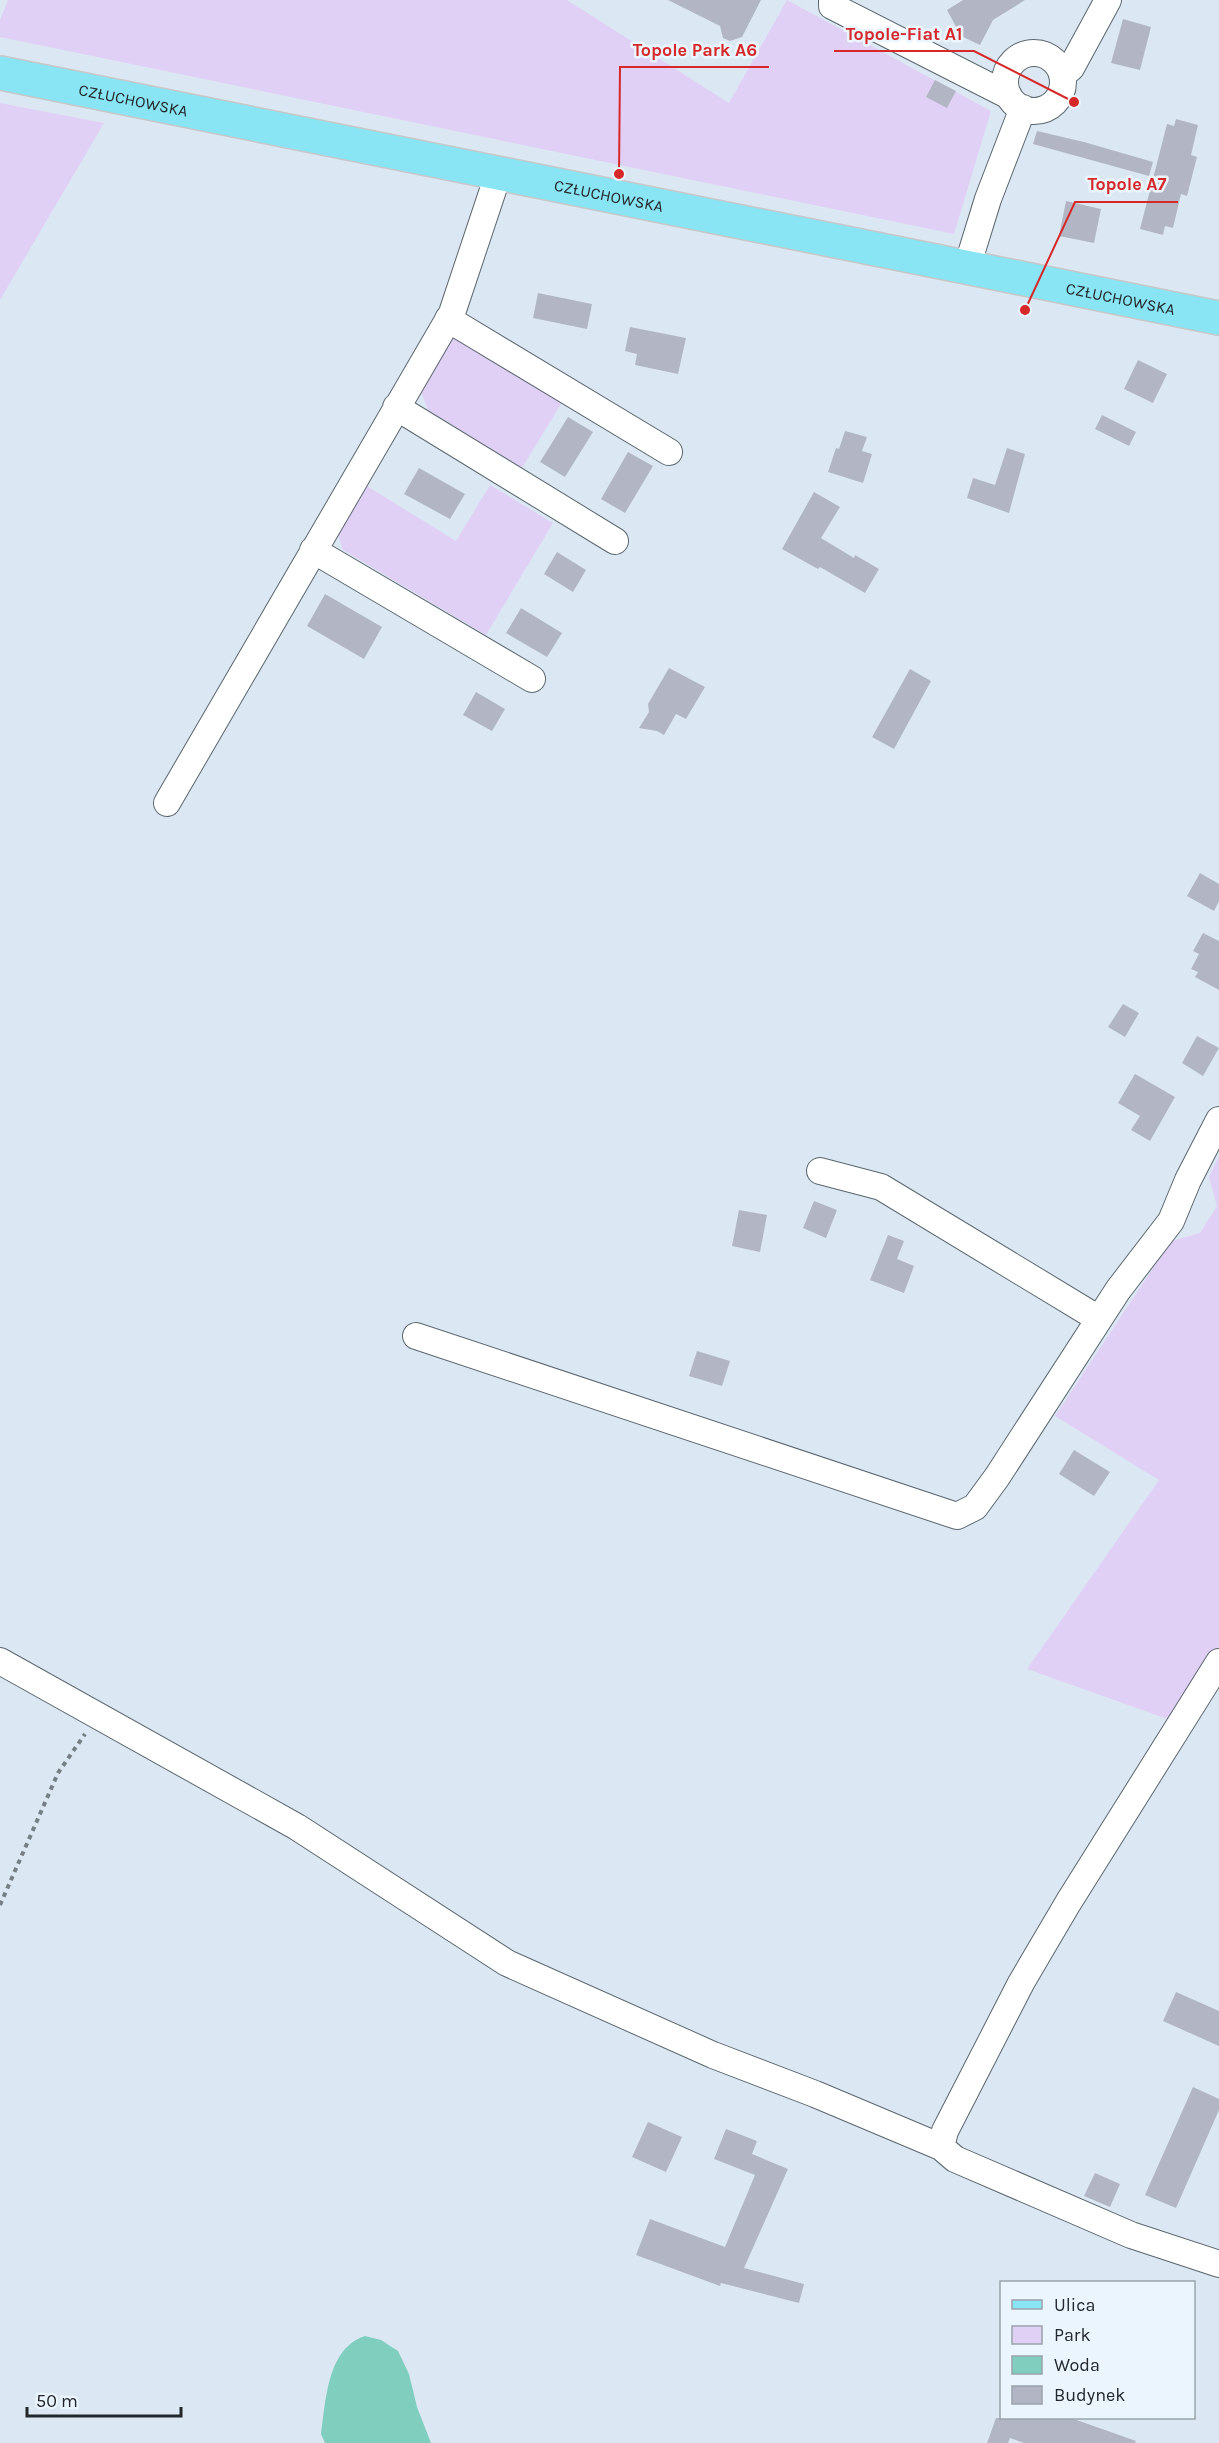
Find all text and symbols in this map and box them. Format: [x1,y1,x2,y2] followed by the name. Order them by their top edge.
[834,15,974,51] callout: Topole-Fiat A1
[846,23,962,45] text: Topole-Fiat A1
[620,31,769,67] callout: Topole Park A6
[633,39,757,61] text: Topole Park A6
[77,80,190,121] street label: CZŁUCHOWSKA
[1075,166,1178,202] callout: Topole A7
[1087,173,1167,195] text: Topole A7
[552,176,665,216] street label: CZŁUCHOWSKA
[1064,278,1177,319] street label: CZŁUCHOWSKA
[1000,2281,1195,2419] legend
[1054,2294,1095,2316] text: Ulica
[1054,2324,1091,2346] text: Park
[1054,2354,1100,2376] text: Woda
[27,2380,182,2418] scale bar
[1054,2384,1125,2406] text: Budynek
[36,2390,78,2412] text: 50 m

